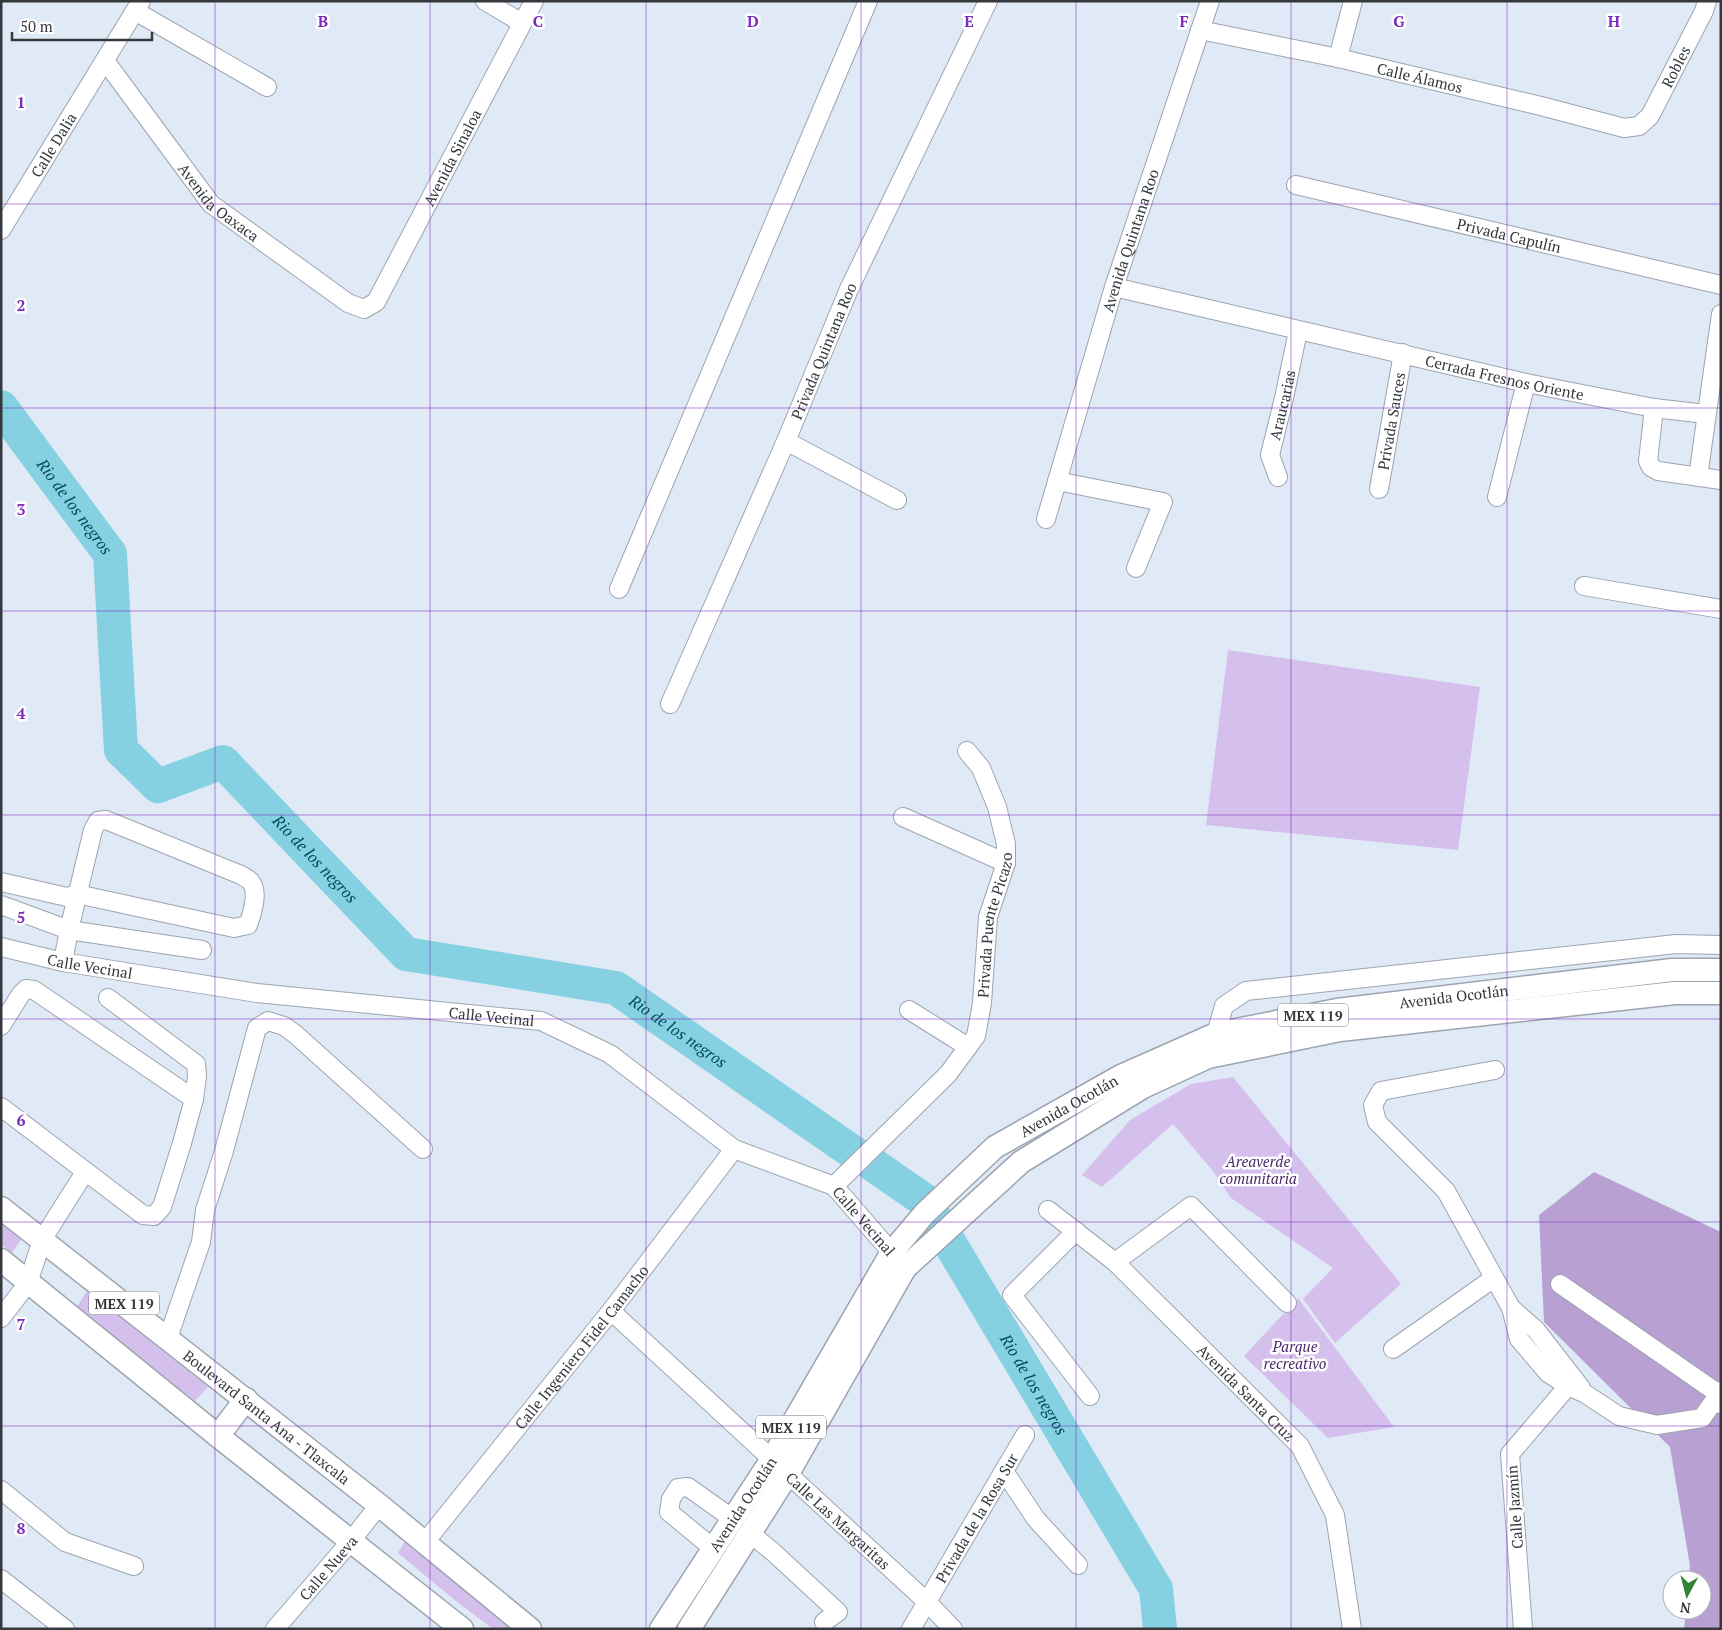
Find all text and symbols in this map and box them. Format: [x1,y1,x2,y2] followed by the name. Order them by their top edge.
[12,10,152,42] scale bar
[318,10,328,32] text: B
[533,10,543,32] text: C
[747,10,759,32] text: D
[964,10,974,32] text: E
[1179,10,1189,32] text: F
[1393,10,1405,32] text: G
[1608,10,1620,32] text: H
[20,16,53,36] text: 50 m
[1656,42,1695,91] street label: Robles
[1375,58,1465,97] street label: Calle Álamos
[16,91,26,113] text: 1
[418,105,486,209] street label: Avenida Sinaloa
[26,108,81,181] street label: Calle Dalia
[174,159,264,246] street label: Avenida Oaxaca
[1097,166,1163,314] street label: Avenida Quintana Roo
[1455,213,1563,257] street label: Privada Capulín
[786,279,861,422] street label: Privada Quintana Roo
[16,294,26,316] text: 2
[1423,350,1586,404] street label: Cerrada Fresnos Oriente
[1264,368,1300,442] street label: Araucarias
[1373,371,1409,472] street label: Privada Sauces
[31,453,118,559] water label: Rio de los negros
[16,498,26,520] text: 3
[16,702,26,724] text: 4
[267,809,363,908] water label: Rio de los negros
[972,853,1016,998] street label: Privada Puente Picazo
[16,906,26,928] text: 5
[45,949,134,983] street label: Calle Vecinal
[1398,980,1509,1012] street label: Avenida Ocotlán
[624,989,732,1073] water label: Rio de los negros
[448,1002,535,1030] street label: Calle Vecinal
[1278,1004,1348,1026] road number: MEX 119
[1016,1070,1121,1141] street label: Avenida Ocotlán
[16,1109,26,1131] text: 6
[1219,1151,1297,1188] park label: Areaverde comunitaria
[828,1182,900,1260] street label: Calle Vecinal
[510,1261,653,1433] street label: Calle Ingeniero Fidel Camacho
[89,1292,159,1315] road number: MEX 119
[16,1313,26,1335] text: 7
[995,1329,1073,1439] water label: Rio de los negros
[1263,1336,1327,1373] park label: Parque recreativo
[1193,1340,1299,1445] street label: Avenida Santa Cruz
[179,1345,355,1489] street label: Boulevard Santa Ana - Tlaxcala
[756,1415,826,1438] road number: MEX 119
[930,1449,1022,1586] street label: Privada de la Rosa Sur
[704,1453,781,1556] street label: Avenida Ocotlán
[1501,1464,1527,1550] street label: Calle Jazmín
[782,1467,895,1573] street label: Calle Las Margaritas
[16,1517,26,1539] text: 8
[294,1531,362,1604] street label: Calle Nueva
[1662,1570,1712,1620] north arrow
[1679,1598,1692,1618] text: N

